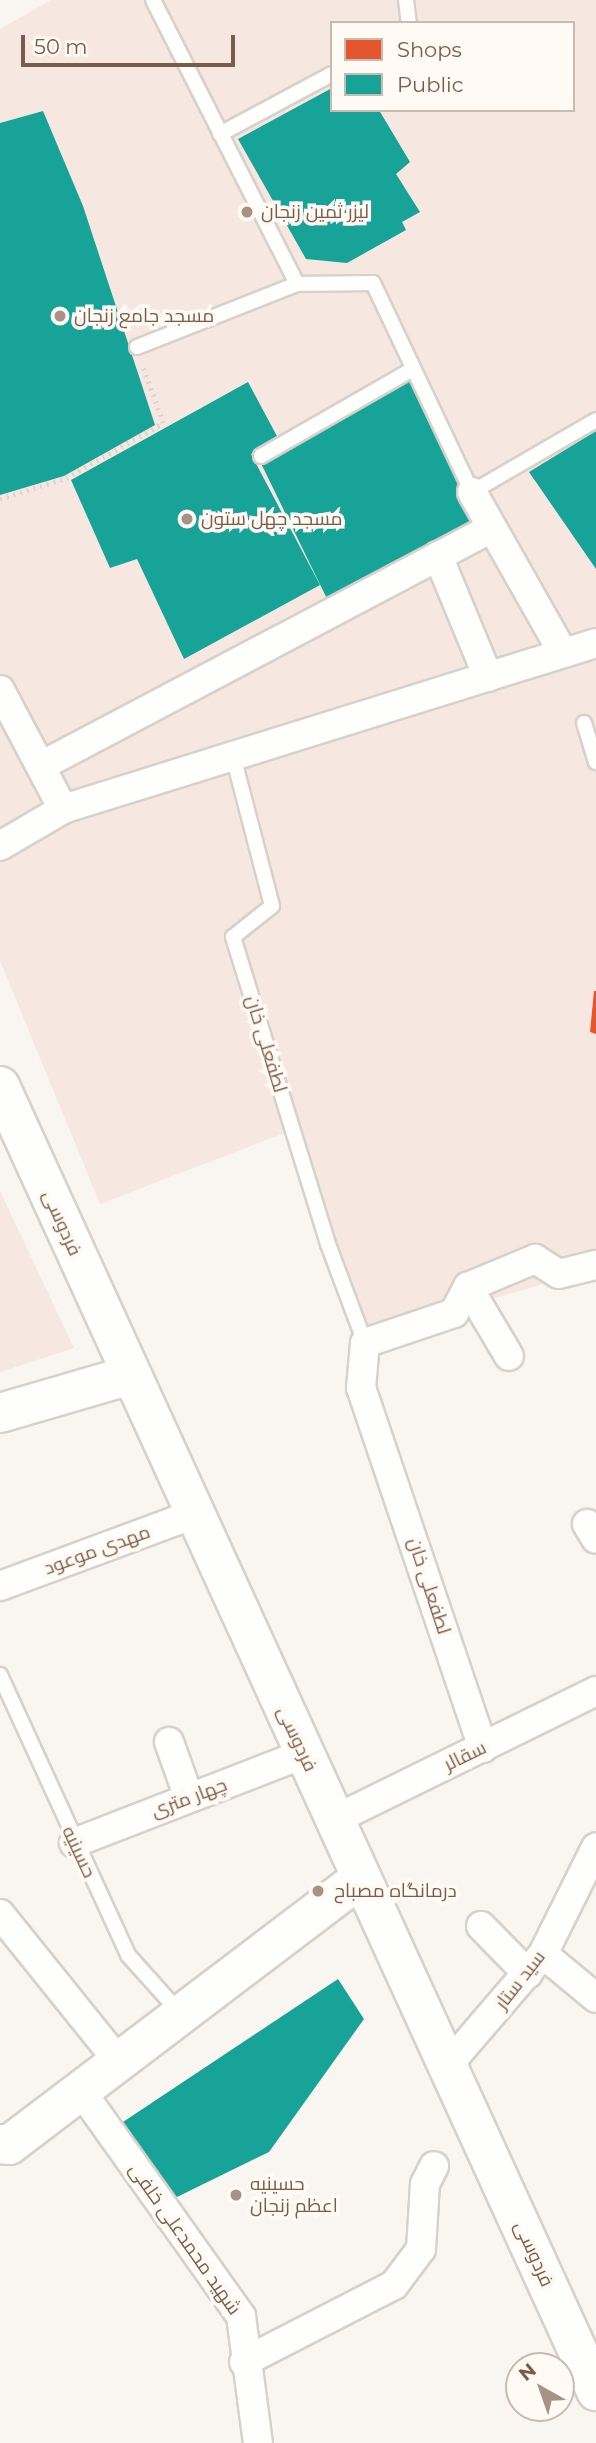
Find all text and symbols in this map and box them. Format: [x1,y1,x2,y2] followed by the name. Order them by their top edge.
[24,21,238,65] scale bar
[330,21,575,112] legend
[34,34,88,59] text: 50 m
[397,37,462,62] text: Shops
[397,72,464,97] text: Public
[261,201,369,223] place label: لیزر ثمین زنجان
[239,204,255,220] marker: لیزر ثمین زنجان
[74,305,214,327] place label: مسجد جامع زنجان
[52,308,68,324] marker: مسجد جامع زنجان
[201,508,342,530] place label: مسجد چهل ستون
[179,511,195,527] marker: مسجد چهل ستون
[240,993,292,1095] street label: لطفعلی خان
[37,1187,87,1259] street label: فردوسی
[41,1520,153,1580] street label: مهدی موعود
[403,1535,455,1637] street label: لطفعلی خان
[272,1703,322,1775] street label: فردوسی
[440,1736,490,1776] street label: سقالر
[148,1773,230,1823] street label: چهار متری
[57,1822,101,1882] street label: حسینیه
[334,1880,457,1902] place label: درمانگاه مصباح
[308,1881,328,1901] marker: درمانگاه مصباح
[490,1946,550,2014] street label: سید ستار
[124,2159,246,2319] street label: شهید محمدعلی خلفی
[250,2173,338,2217] place label: حسینیه اعظم زنجان
[228,2187,244,2203] marker: حسینیه اعظم زنجان
[509,2218,559,2290] street label: فردوسی
[505,2352,575,2422] north arrow
[514,2358,541,2386] text: N

